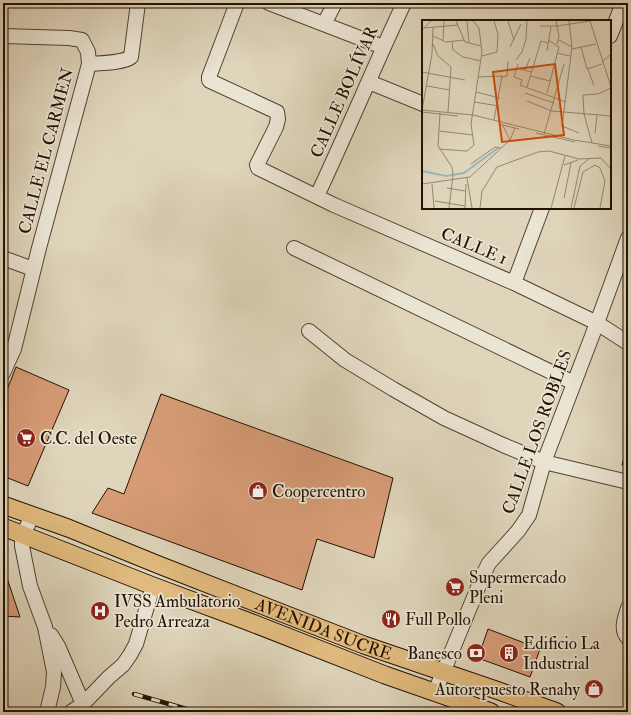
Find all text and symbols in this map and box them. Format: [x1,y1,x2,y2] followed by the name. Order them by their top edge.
[422,20,611,209] inset map
[305,22,383,161] street label: CALLE BOLÍVAR
[14,65,78,236] street label: CALLE EL CARMEN
[438,223,510,269] street label: CALLE 1
[497,347,577,517] street label: CALLE LOS ROBLES
[15,427,37,449] supermarket icon: C.C. del Oeste
[40,428,137,449] place label: C.C. del Oeste
[247,480,269,502] shop icon: Coopercentro
[272,481,365,503] place label: Coopercentro
[469,567,566,608] place label: Supermercado Pleni
[444,576,466,598] supermarket icon: Supermercado Pleni
[114,591,240,632] place label: IVSS Ambulatorio Pedro Arreaza
[252,593,395,664] street label: AVENIDA SUCRE
[89,600,111,622] hospital icon: IVSS Ambulatorio Pedro Arreaza
[380,608,402,630] restaurant icon: Full Pollo
[405,609,471,630] place label: Full Pollo
[523,633,601,674] place label: Edificio La Industrial
[465,642,487,664] bank icon: Banesco
[498,642,520,664] building icon: Edificio La Industrial
[407,643,462,664] place label: Banesco
[583,678,605,700] shop icon: Autorepuesto Renahy
[434,679,581,701] place label: Autorepuesto Renahy

